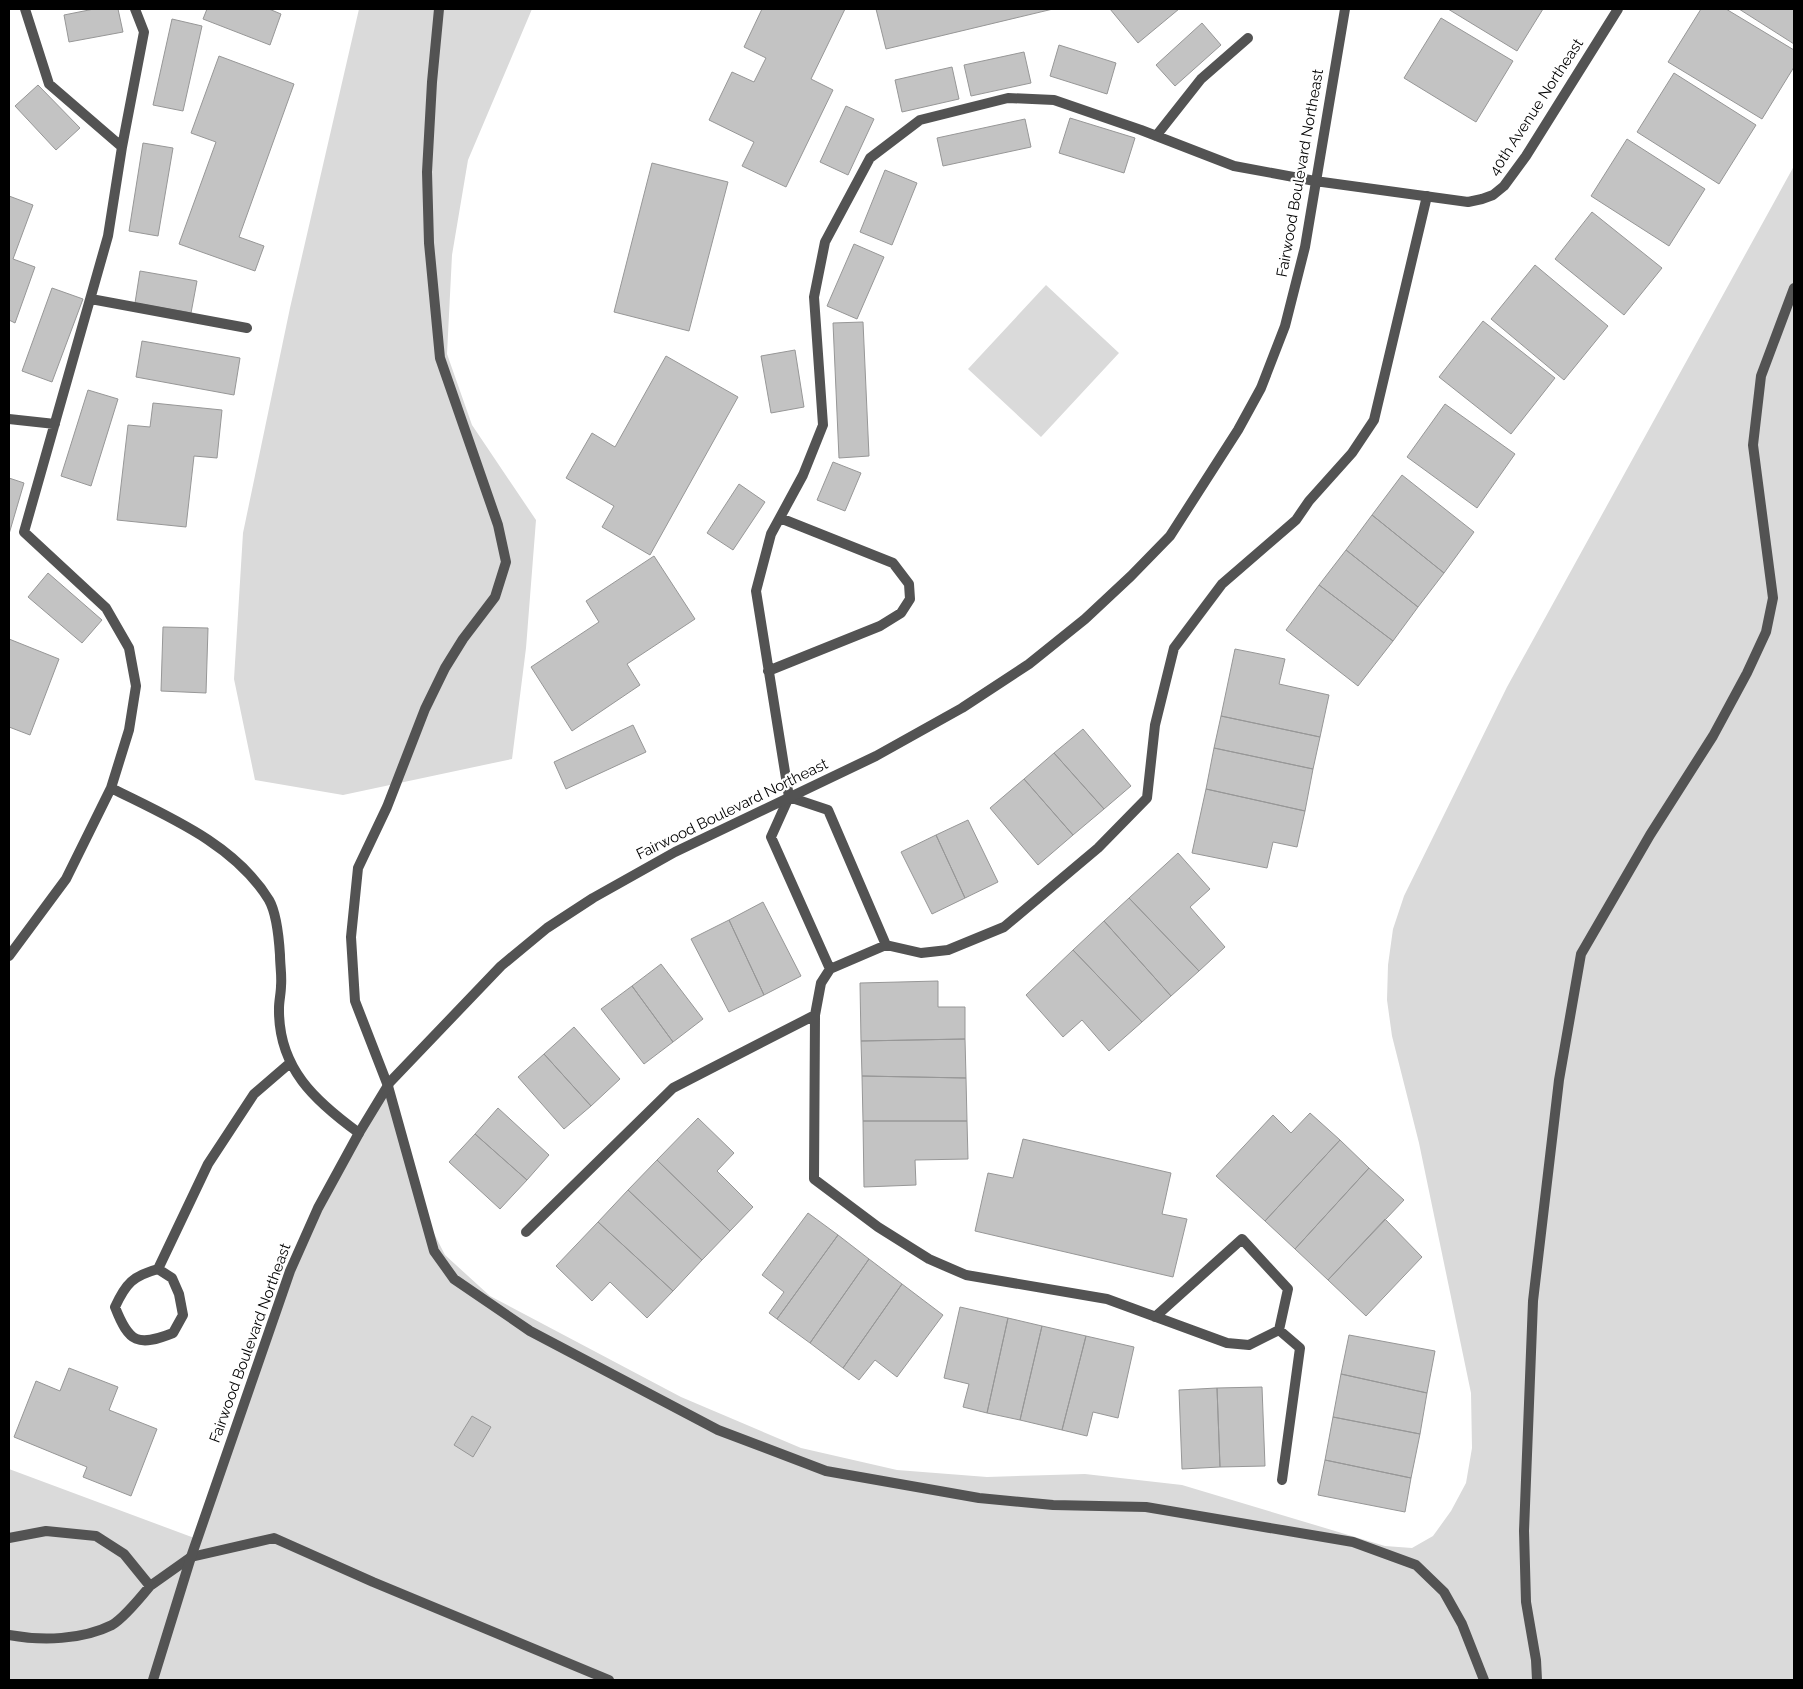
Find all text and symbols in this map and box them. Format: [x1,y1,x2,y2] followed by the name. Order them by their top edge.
[1485,35,1587,179] street label: 40th Avenue Northeast
[1273,68,1327,278] street label: Fairwood Boulevard Northeast
[633,755,831,863] street label: Fairwood Boulevard Northeast
[205,1241,295,1445] street label: Fairwood Boulevard Northeast

